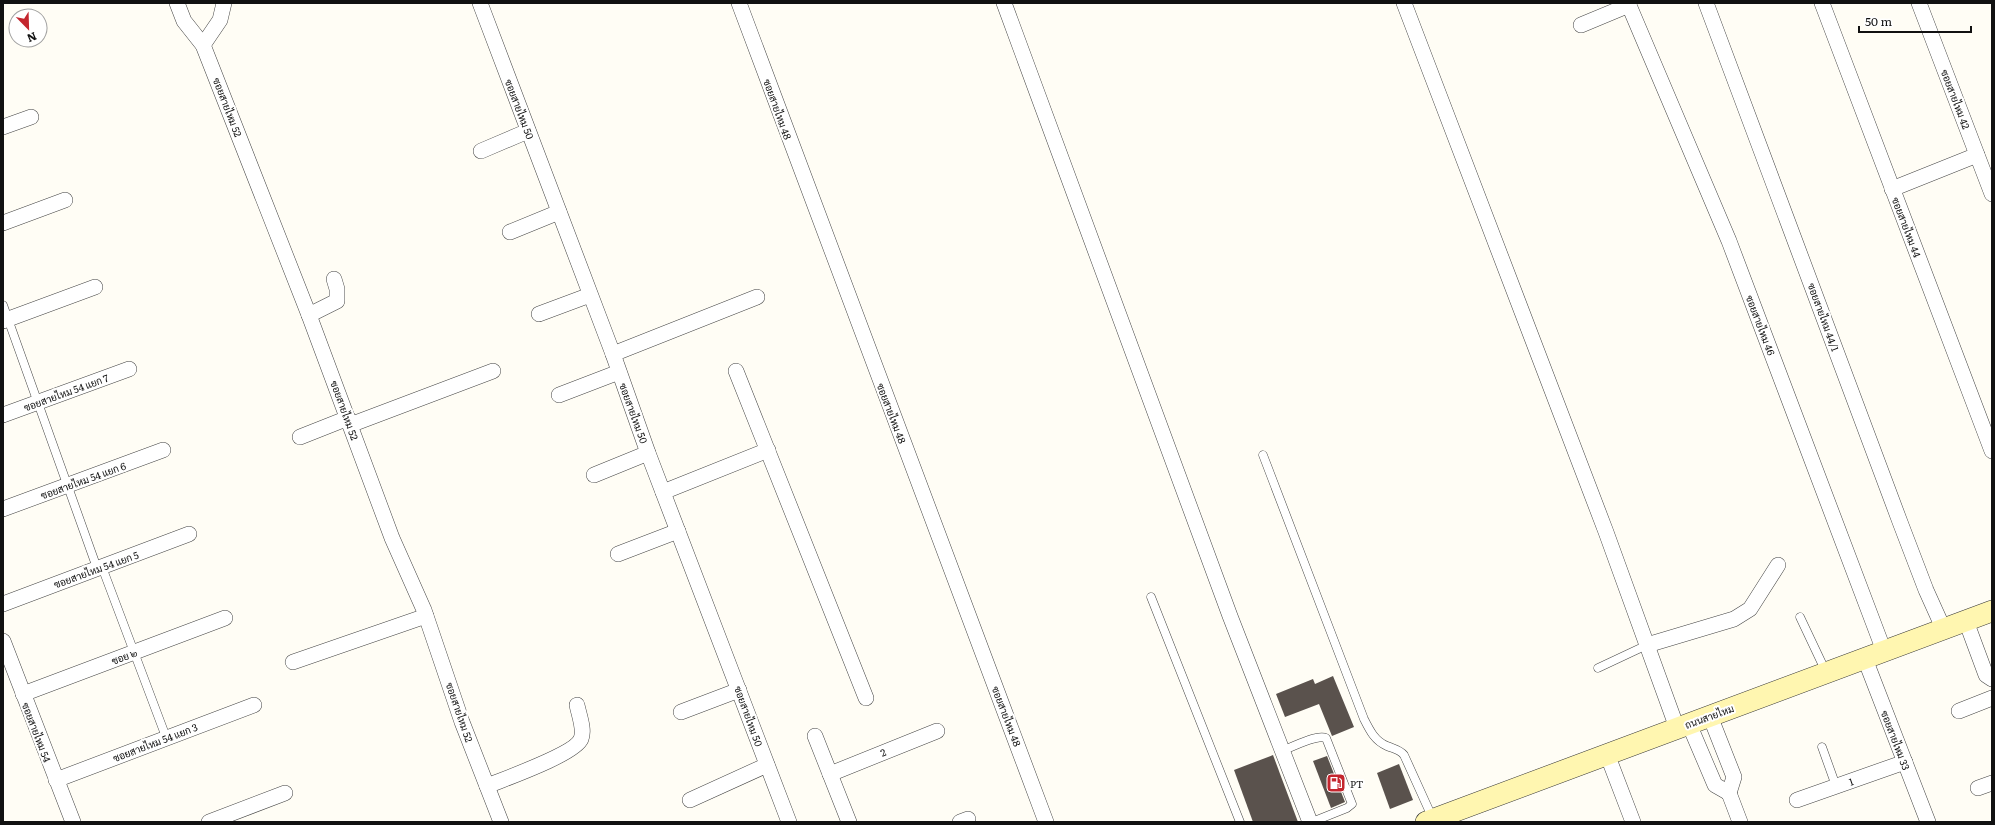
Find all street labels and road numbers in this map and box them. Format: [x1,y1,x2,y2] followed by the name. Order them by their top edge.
[1938,67,1974,131] street label: ซอยสายไหม 42
[210,75,246,139] street label: ซอยสายไหม 52
[502,77,538,141] street label: ซอยสายไหม 50
[760,77,796,142] street label: ซอยสายไหม 48
[1889,195,1926,260] street label: ซอยสายไหม 44
[1805,281,1843,353] street label: ซอยสายไหม 44/1
[1743,293,1780,358] street label: ซอยสายไหม 46
[21,370,111,414] street label: ซอยสายไหม 54 แยก 7
[327,378,363,442] street label: ซอยสายไหม 52
[616,381,652,446] street label: ซอยสายไหม 50
[874,381,911,446] street label: ซอยสายไหม 48
[38,457,128,502] street label: ซอยสายไหม 54 แยก 6
[51,547,141,591] street label: ซอยสายไหม 54 แยก 5
[109,644,139,668] street label: ซอย ๒
[443,680,477,744] street label: ซอยสายไหม 52
[731,684,767,749] street label: ซอยสายไหม 50
[989,684,1026,749] street label: ซอยสายไหม 48
[19,700,55,765] street label: ซอยสายไหม 54
[1682,700,1736,732] street label: ถนนสายไหม
[1878,708,1914,772] street label: ซอยสายไหม 33
[110,719,200,765] street label: ซอยสายไหม 54 แยก 3
[878,744,888,760] street label: 2
[1847,773,1855,789] street label: 1

